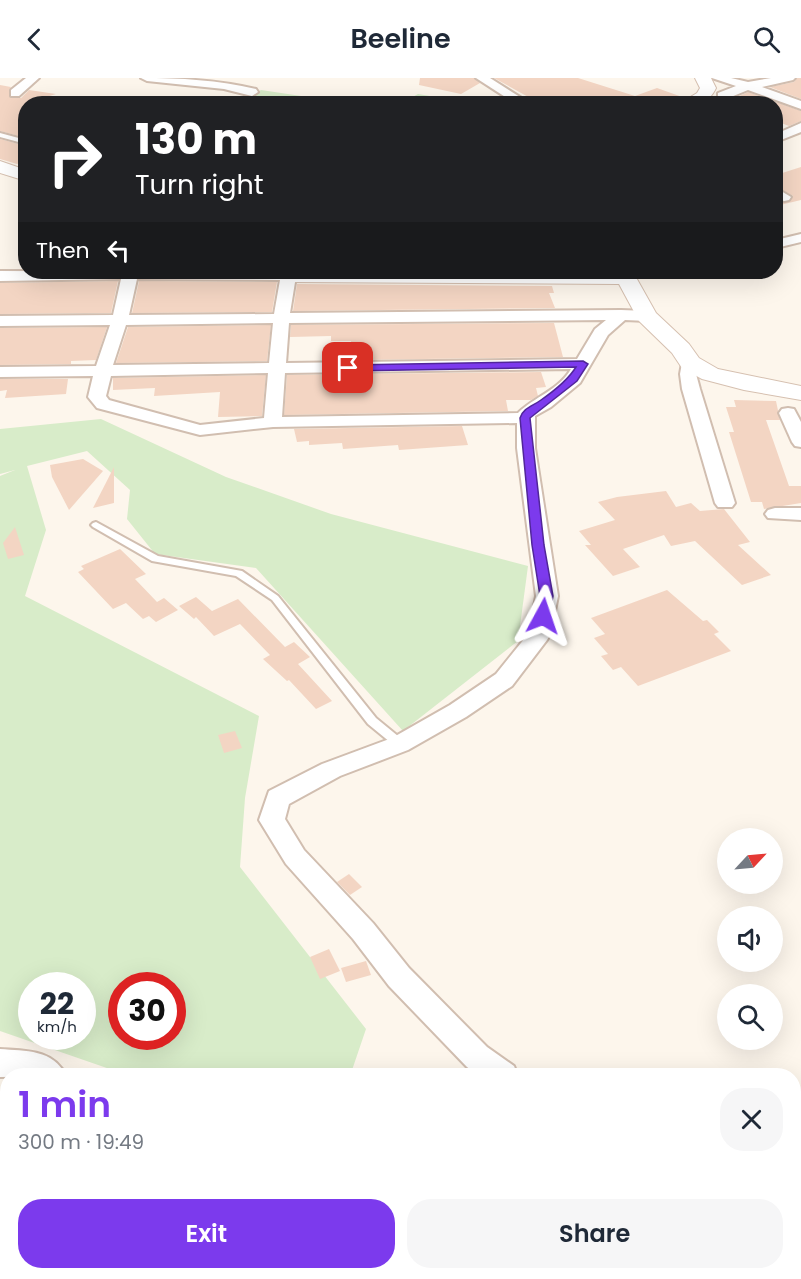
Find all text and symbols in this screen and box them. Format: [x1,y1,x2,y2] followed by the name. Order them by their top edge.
[350,20,451,57] text: Beeline
[18,23,51,56] icon: back
[750,23,783,56] icon: search
[135,110,257,169] text: 130 m
[36,120,114,198] icon: right
[135,166,264,203] text: Turn right
[102,234,135,267] icon: left
[36,235,90,266] text: Then
[322,342,373,393] pin
[331,351,364,384] icon: arrive
[511,584,575,648] position arrow
[717,828,783,894] north arrow
[717,828,783,1050] map controls
[717,906,783,972] button: sound
[108,972,186,1050] speed limit sign: 30
[40,982,74,1025] text: 22
[717,984,783,1050] button: search
[37,1016,77,1037] text: km/h
[18,1079,111,1130] text: 1 min
[720,1088,783,1151] button: close
[18,1128,144,1156] text: 300 m · 19:49
[18,1199,395,1268] button: Exit
[407,1199,783,1268] button: Share

